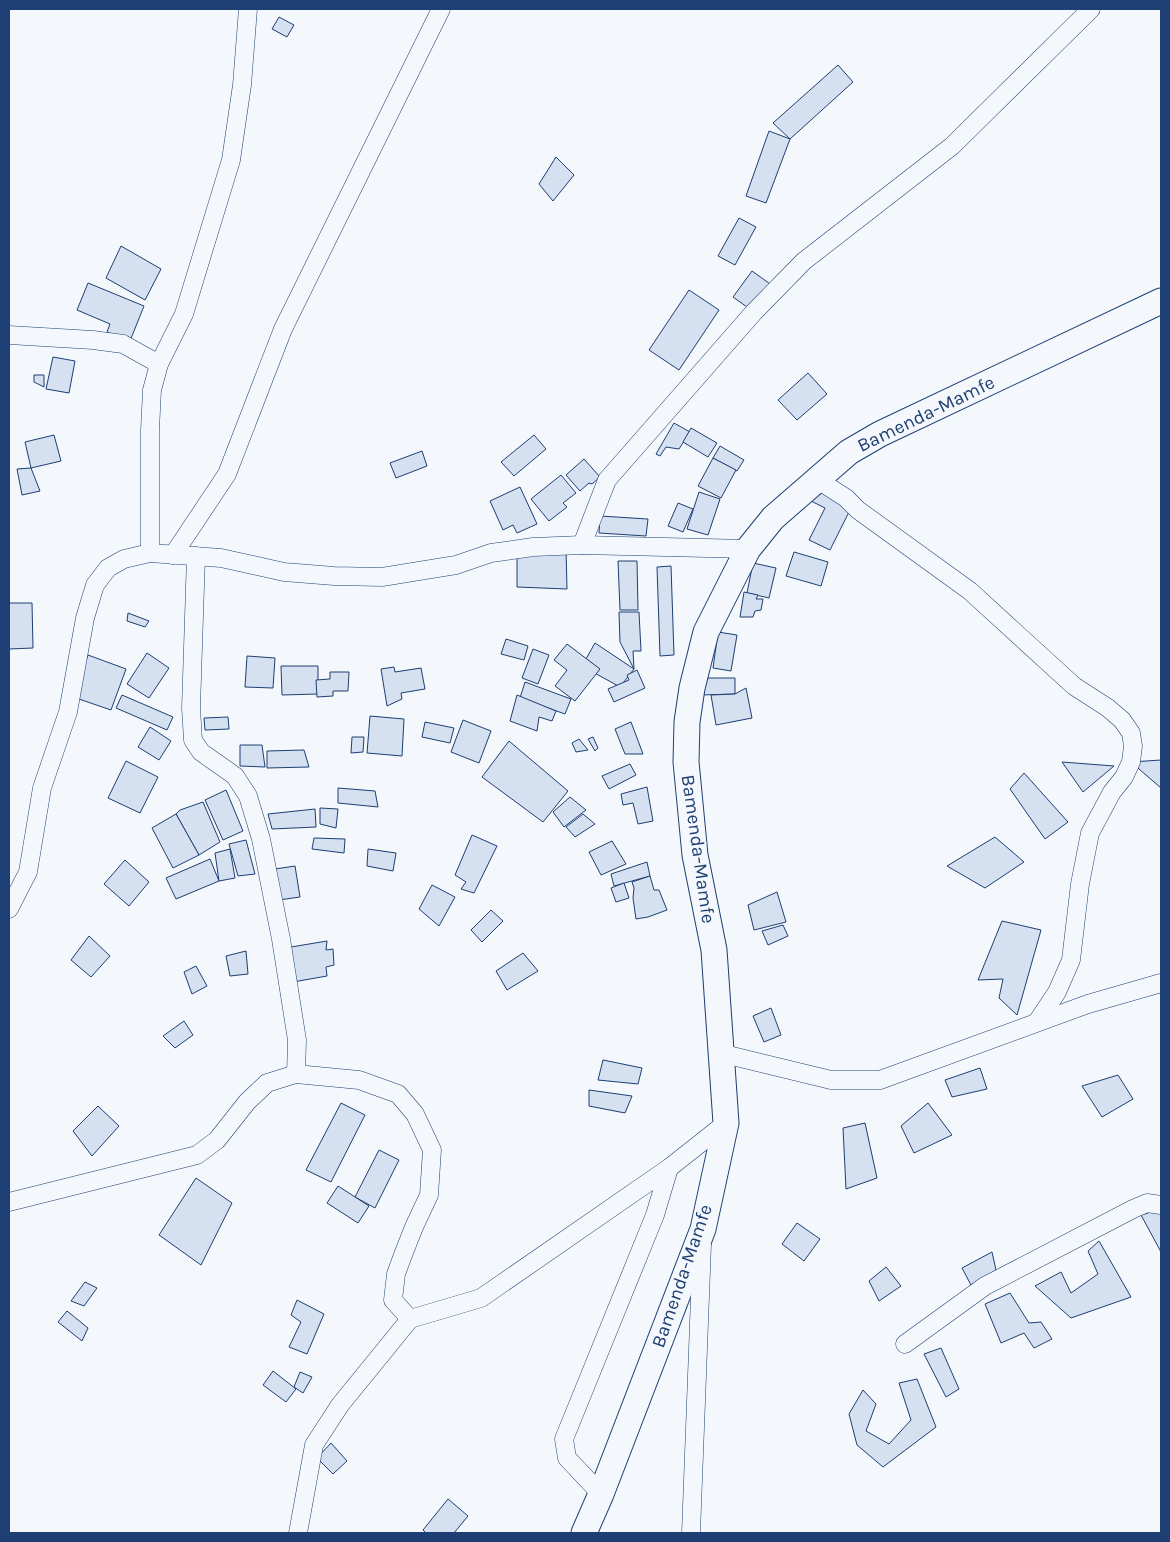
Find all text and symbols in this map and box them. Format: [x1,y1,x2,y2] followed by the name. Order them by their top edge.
[854,371,998,457] street label: Bamenda-Mamfe
[677,773,719,925] street label: Bamenda-Mamfe
[647,1201,717,1351] street label: Bamenda-Mamfe

